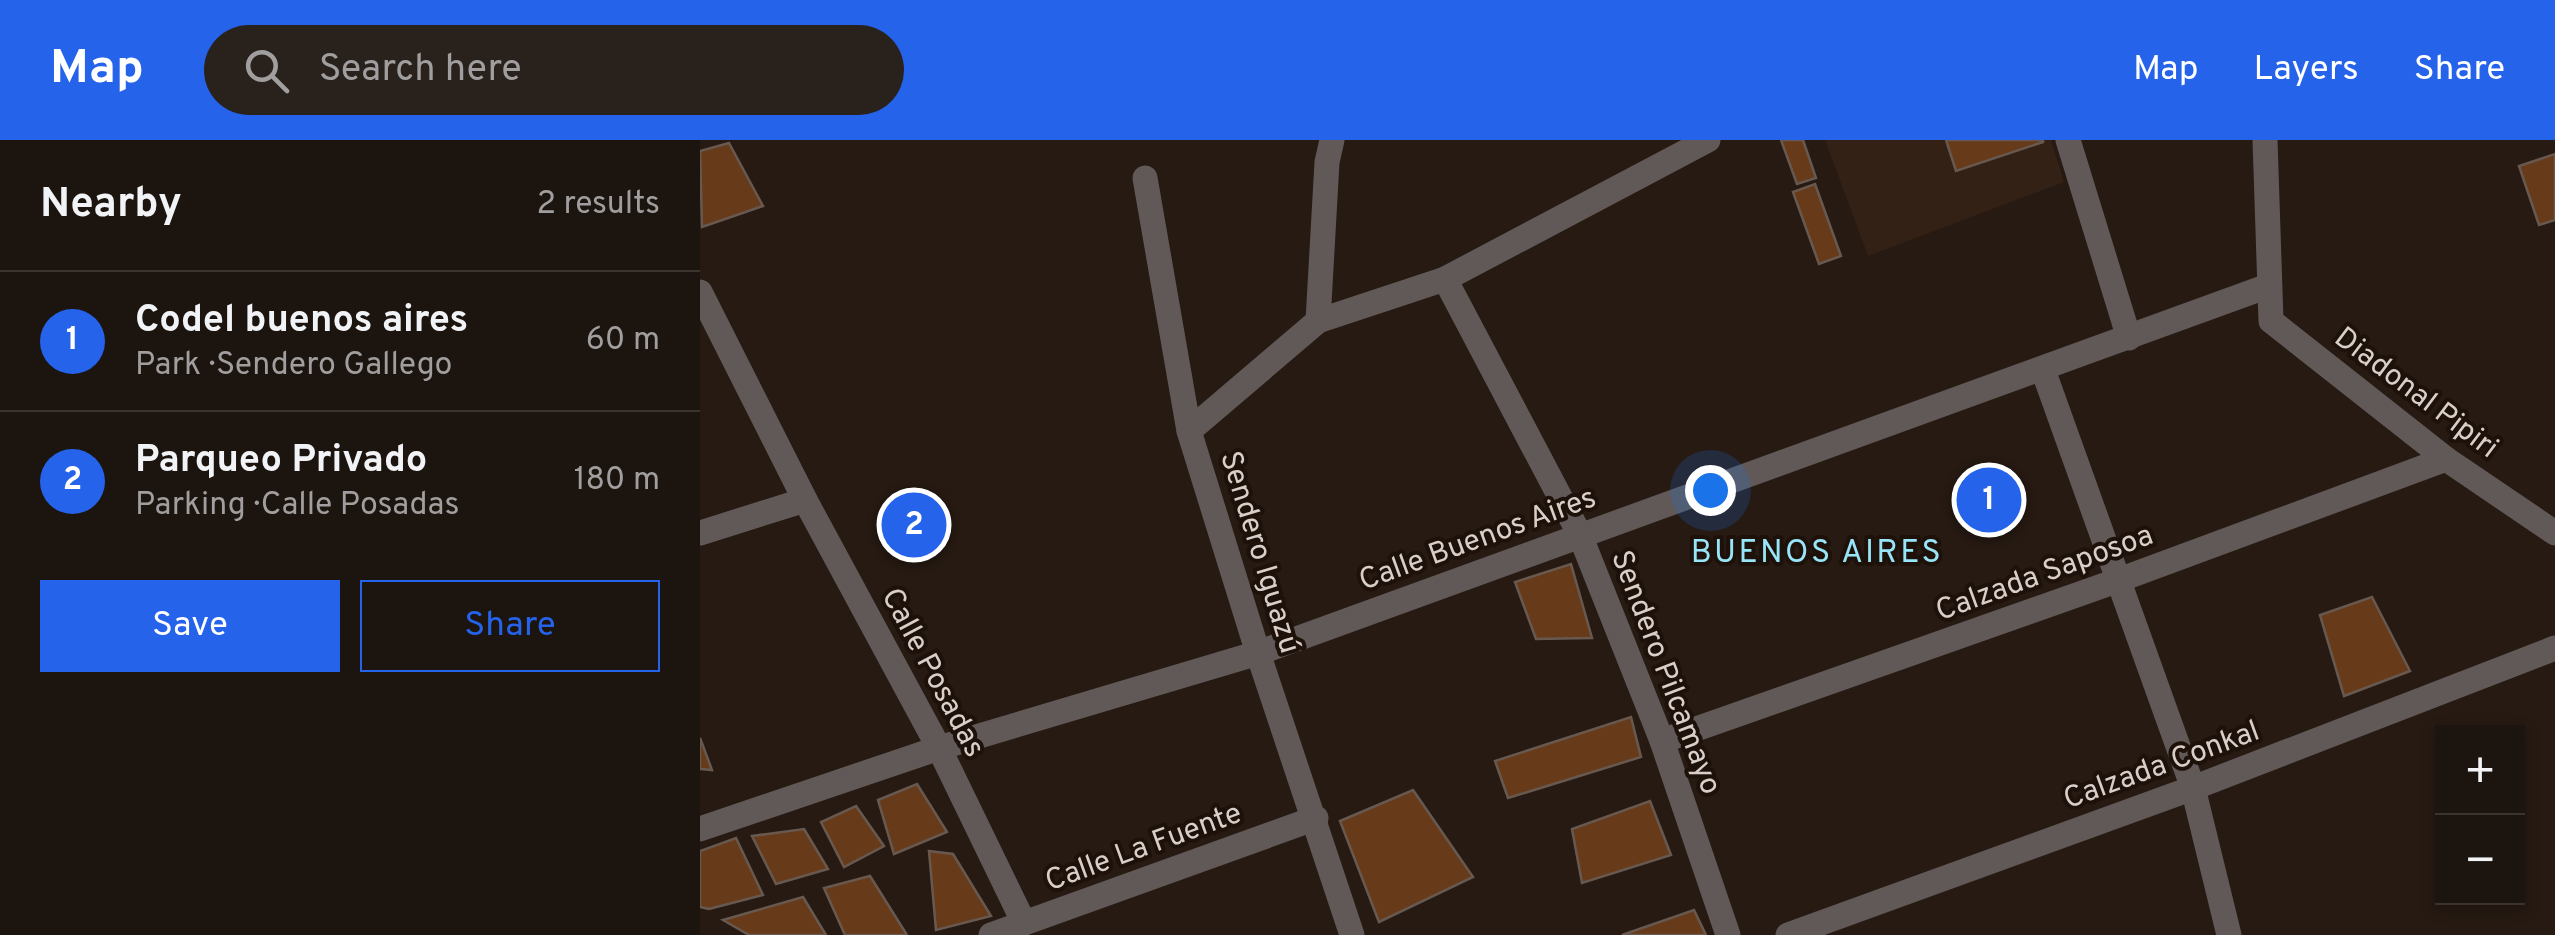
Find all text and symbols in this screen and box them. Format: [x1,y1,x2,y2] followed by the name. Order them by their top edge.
[204,25,904,115] search box
[50,40,144,100] text: Map
[239,43,294,98] icon: search
[319,46,522,95] text: Search here
[2133,48,2199,92] text: Map
[2254,48,2359,92] text: Layers
[2414,48,2505,92] text: Share
[40,179,182,232] text: Nearby
[536,185,660,225] text: 2 results
[135,297,468,346] text: Codel buenos aires
[2326,320,2505,468] street label: Diadonal Pipiri
[66,321,79,361] text: 1
[586,321,660,361] text: 60 m
[135,346,452,386] text: Park · Sendero Gallego
[135,437,427,486] text: Parqueo Privado
[1210,447,1307,658] street label: Sendero Iguazú
[63,461,82,501] text: 2
[574,461,660,501] text: 180 m
[1956,462,2022,538] pin: 1
[1685,465,1736,516] your location
[1354,480,1601,600] street label: Calle Buenos Aires
[135,486,459,526] text: Parking · Calle Posadas
[882,488,946,562] pin: 2
[1931,518,2159,631] street label: Calzada Saposoa
[1691,534,1943,574] district label: BUENOS AIRES
[1601,546,1728,800] street label: Sendero Pilcamayo
[40,580,340,672] button: Save
[360,580,660,672] button: Share
[872,582,992,764] street label: Calle Posadas
[2059,714,2265,819] street label: Calzada Conkal
[2435,725,2525,905] map controls
[2435,725,2525,815] button: +
[1041,796,1247,901] street label: Calle La Fuente
[2435,815,2525,905] button: −

